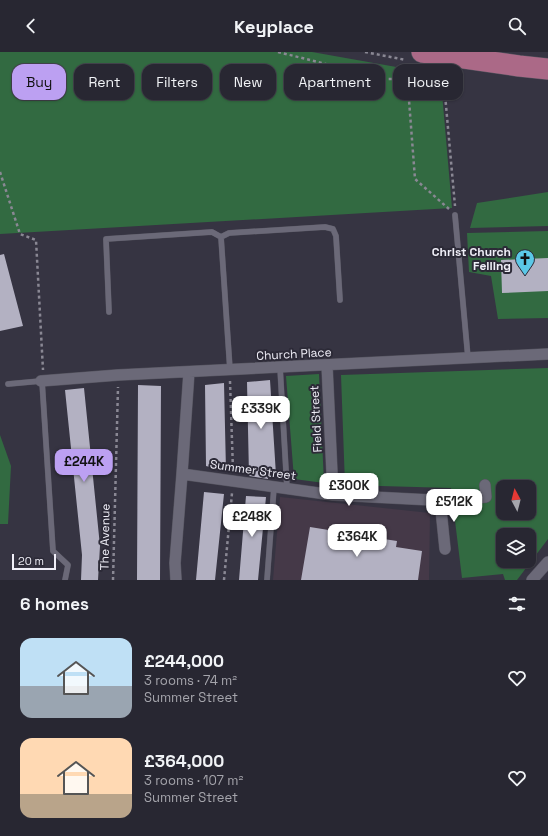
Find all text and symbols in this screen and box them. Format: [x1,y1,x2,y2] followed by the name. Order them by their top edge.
[20,15,42,37] icon: back
[234,15,314,38] text: Keyplace
[506,15,528,37] icon: search
[12,64,66,100] chip: Buy
[74,64,134,100] chip: Rent
[142,64,212,100] chip: Filters
[220,64,276,100] chip: New
[284,64,385,100] chip: Apartment
[393,64,463,100] chip: House
[432,244,511,274] place label: Christ Church Felling
[514,248,536,276] church icon: Christ Church Felling
[256,344,332,364] street label: Church Place
[306,385,326,453] street label: Field Street
[233,396,289,430] pin: £339K
[241,400,281,417] text: £339K
[56,449,112,483] pin: £244K
[64,453,104,470] text: £244K
[209,456,297,484] street label: Summer Street
[321,473,377,507] pin: £300K
[328,477,370,494] text: £300K
[496,480,536,520] north arrow
[496,480,536,568] map controls
[426,489,482,523] pin: £512K
[435,493,473,510] text: £512K
[96,503,114,571] street label: The Avenue
[224,504,280,538] pin: £248K
[232,508,272,525] text: £248K
[329,524,385,558] pin: £364K
[337,528,377,545] text: £364K
[496,528,536,568] button: layers
[12,552,56,571] scale bar
[18,554,44,568] text: 20 m
[20,593,89,615] text: 6 homes
[506,593,528,615] icon: filters
[144,650,224,672] text: £244,000
[52,654,100,702] icon: home
[506,667,528,689] icon: heart
[144,672,237,689] text: 3 rooms · 74 m²
[144,689,238,706] text: Summer Street
[144,750,224,772] text: £364,000
[52,754,100,802] icon: home
[506,767,528,789] icon: heart
[144,772,243,789] text: 3 rooms · 107 m²
[144,789,238,806] text: Summer Street

